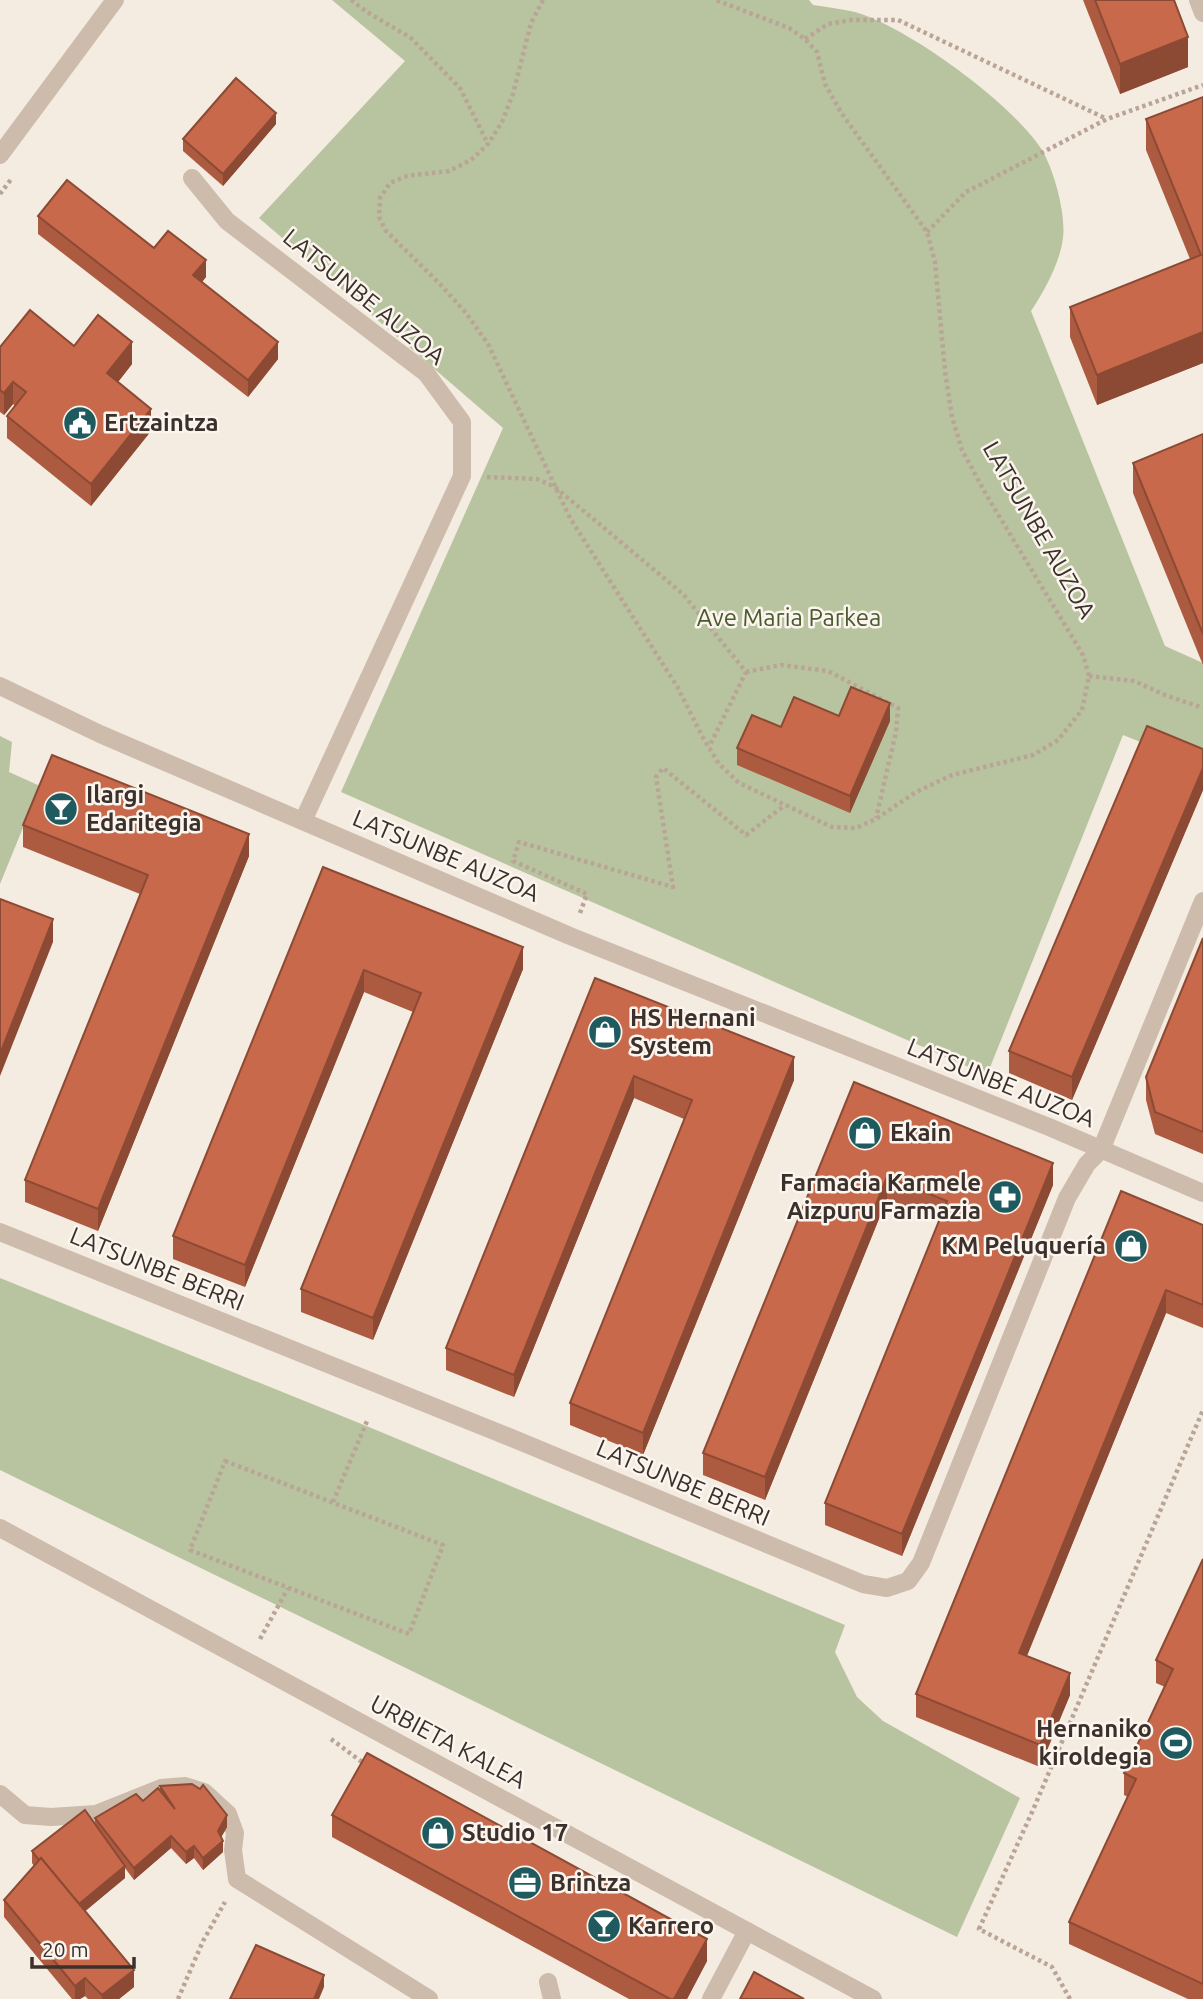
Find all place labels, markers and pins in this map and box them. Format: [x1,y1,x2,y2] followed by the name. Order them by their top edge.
[61,404,99,442] public building icon: Ertzaintza
[104,409,219,436] place label: Ertzaintza
[86,781,202,836] place label: Ilargi Edaritegia
[42,790,80,828] bar icon: Ilargi Edaritegia
[630,1004,756,1059] place label: HS Hernani System
[586,1013,624,1051] shop icon: HS Hernani System
[846,1114,884,1152] shop icon: Ekain
[890,1119,951,1146] place label: Ekain
[780,1169,981,1224] place label: Farmacia Karmele Aizpuru Farmazia
[986,1178,1024,1216] pharmacy icon: Farmacia Karmele Aizpuru Farmazia
[1112,1227,1150,1265] shop icon: KM Peluquería
[941,1232,1106,1259] place label: KM Peluquería
[1036,1715,1152,1770] place label: Hernaniko kiroldegia
[1157,1724,1195,1762] sports icon: Hernaniko kiroldegia
[419,1814,457,1852] shop icon: Studio 17
[462,1819,568,1846] place label: Studio 17
[506,1864,544,1902] office icon: Brintza
[550,1869,631,1896] place label: Brintza
[585,1907,623,1945] bar icon: Karrero
[628,1912,714,1939] place label: Karrero

